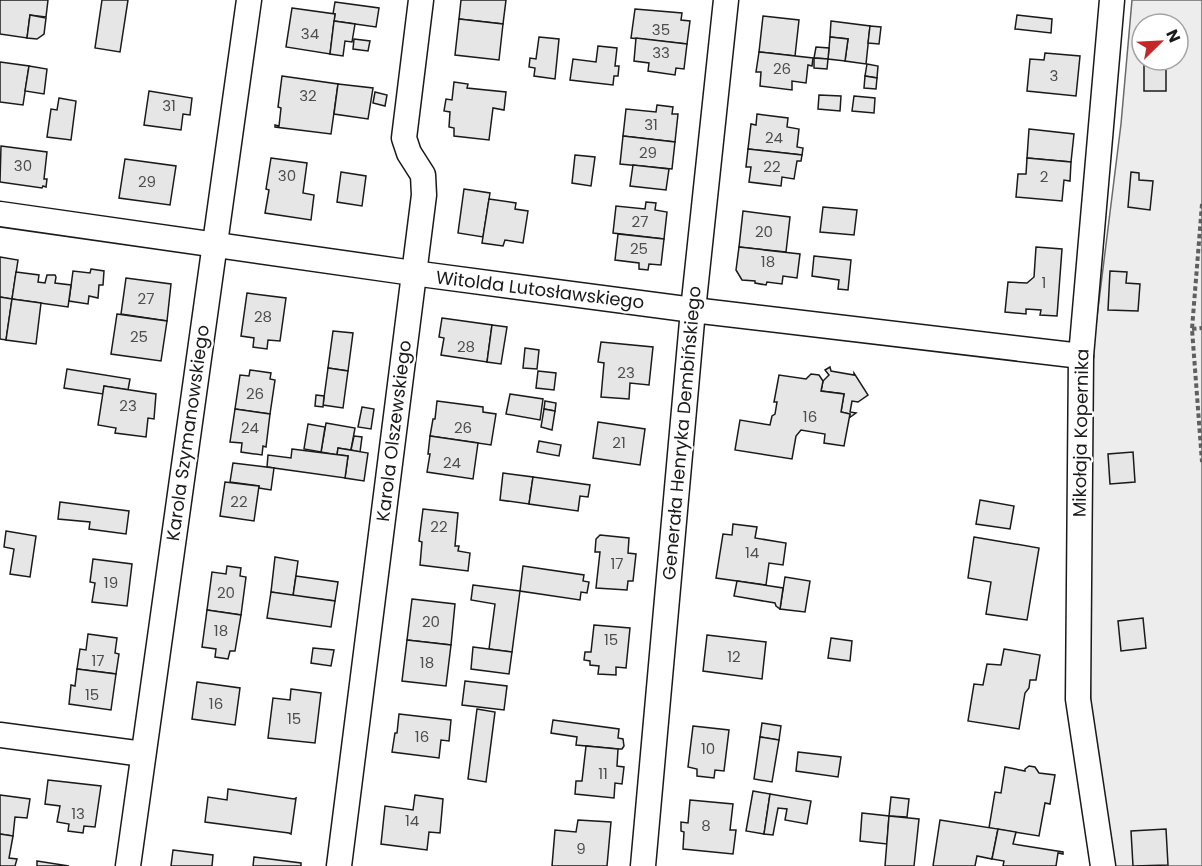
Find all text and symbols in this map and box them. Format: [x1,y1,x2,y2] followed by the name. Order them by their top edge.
[1130,12,1190,72] north arrow
[652,19,670,40] house number: 35
[301,23,319,44] house number: 34
[1160,26,1186,46] text: N
[652,42,670,63] house number: 33
[773,58,791,79] house number: 26
[1050,65,1058,86] house number: 3
[299,85,317,106] house number: 32
[162,95,176,116] house number: 31
[644,114,658,135] house number: 31
[765,127,783,148] house number: 24
[639,142,657,163] house number: 29
[14,155,32,176] house number: 30
[763,156,781,177] house number: 22
[278,165,296,186] house number: 30
[1040,166,1048,187] house number: 2
[138,171,156,192] house number: 29
[632,211,648,232] house number: 27
[755,221,773,242] house number: 20
[630,238,648,259] house number: 25
[761,251,775,272] house number: 18
[434,264,646,315] street label: Witolda Lutosławskiego
[1042,272,1046,293] house number: 1
[656,285,707,581] street label: Generała Henryka Dembińskiego
[138,288,154,309] house number: 27
[254,306,272,327] house number: 28
[160,323,215,543] street label: Karola Szymanowskiego
[130,326,148,347] house number: 25
[457,336,475,357] house number: 28
[370,339,417,523] street label: Karola Olszewskiego
[1067,348,1094,517] street label: Mikołaja Kopernika
[617,362,635,383] house number: 23
[246,383,264,404] house number: 26
[119,395,137,416] house number: 23
[803,406,817,427] house number: 16
[241,417,259,438] house number: 24
[454,417,472,438] house number: 26
[612,432,626,453] house number: 21
[443,452,461,473] house number: 24
[230,491,248,512] house number: 22
[430,516,448,537] house number: 22
[745,542,759,563] house number: 14
[611,553,624,574] house number: 17
[104,572,118,593] house number: 19
[217,582,235,603] house number: 20
[422,611,440,632] house number: 20
[214,620,228,641] house number: 18
[604,629,618,650] house number: 15
[727,646,741,667] house number: 12
[92,650,105,671] house number: 17
[420,652,434,673] house number: 18
[85,684,99,705] house number: 15
[209,693,223,714] house number: 16
[287,708,301,729] house number: 15
[415,726,429,747] house number: 16
[701,738,715,759] house number: 10
[598,763,608,784] house number: 11
[71,803,85,824] house number: 13
[405,810,419,831] house number: 14
[701,815,711,836] house number: 8
[576,838,586,859] house number: 9

